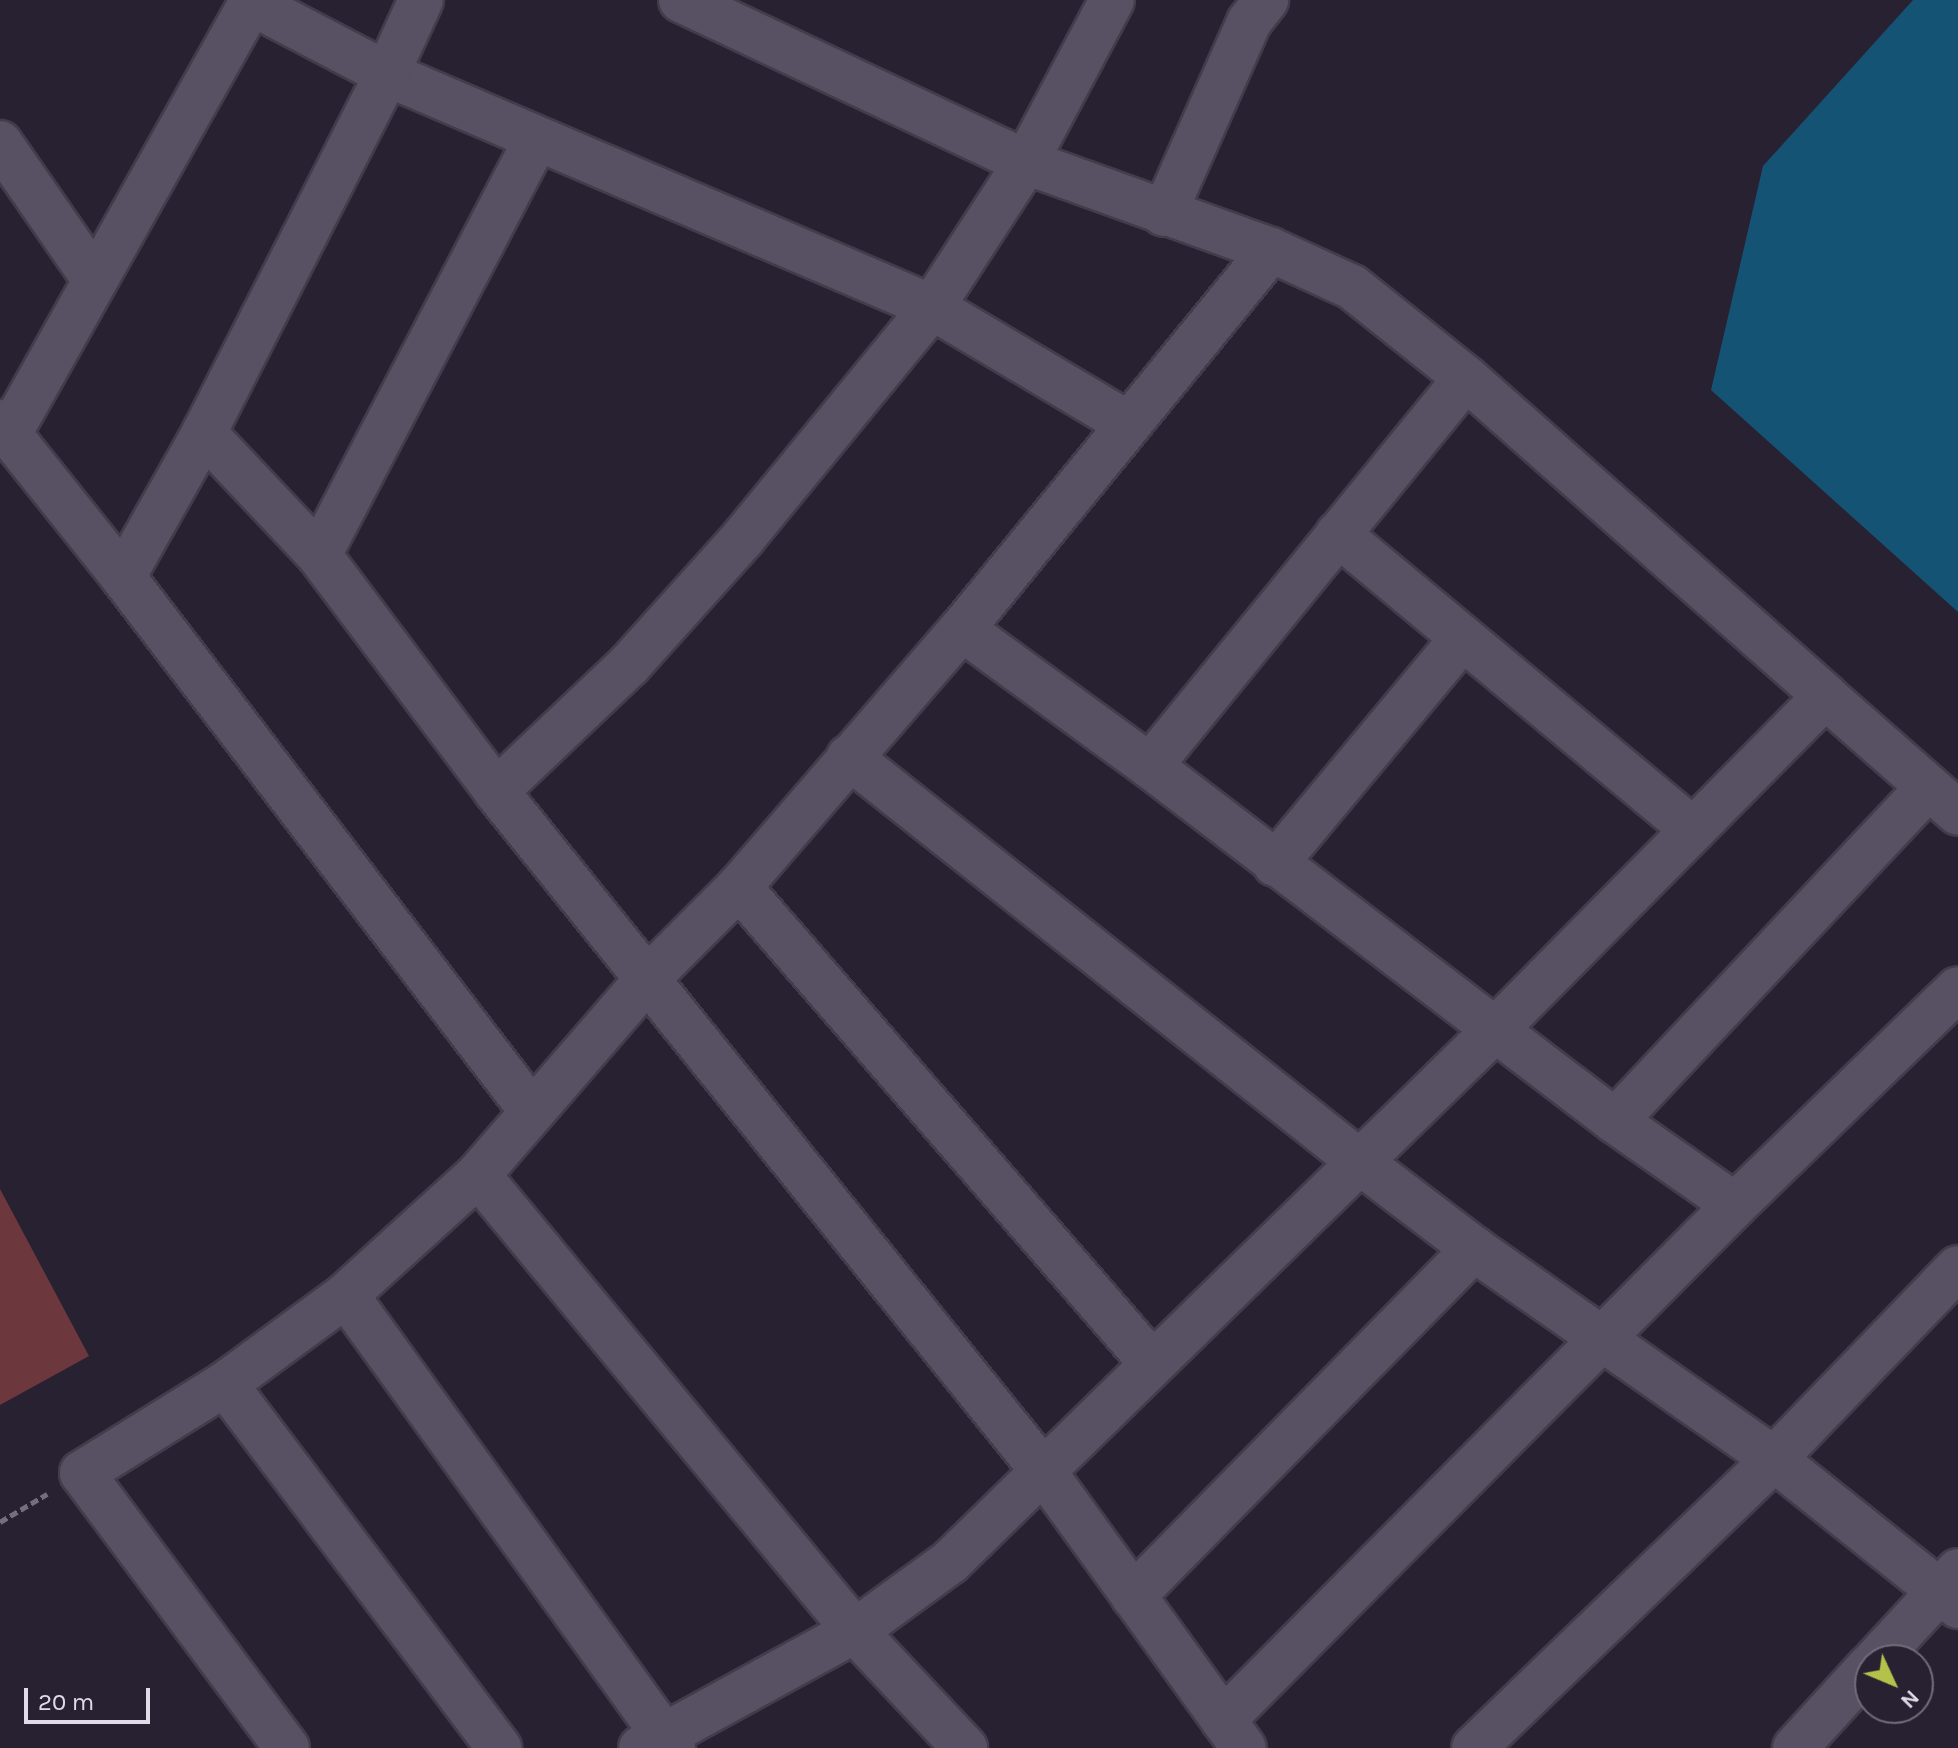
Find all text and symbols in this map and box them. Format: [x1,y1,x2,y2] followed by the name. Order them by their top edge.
[1854,1644,1934,1724] north arrow
[28,1672,154,1722] scale bar
[1895,1685,1925,1714] text: N
[38,1688,94,1716] text: 20 m

